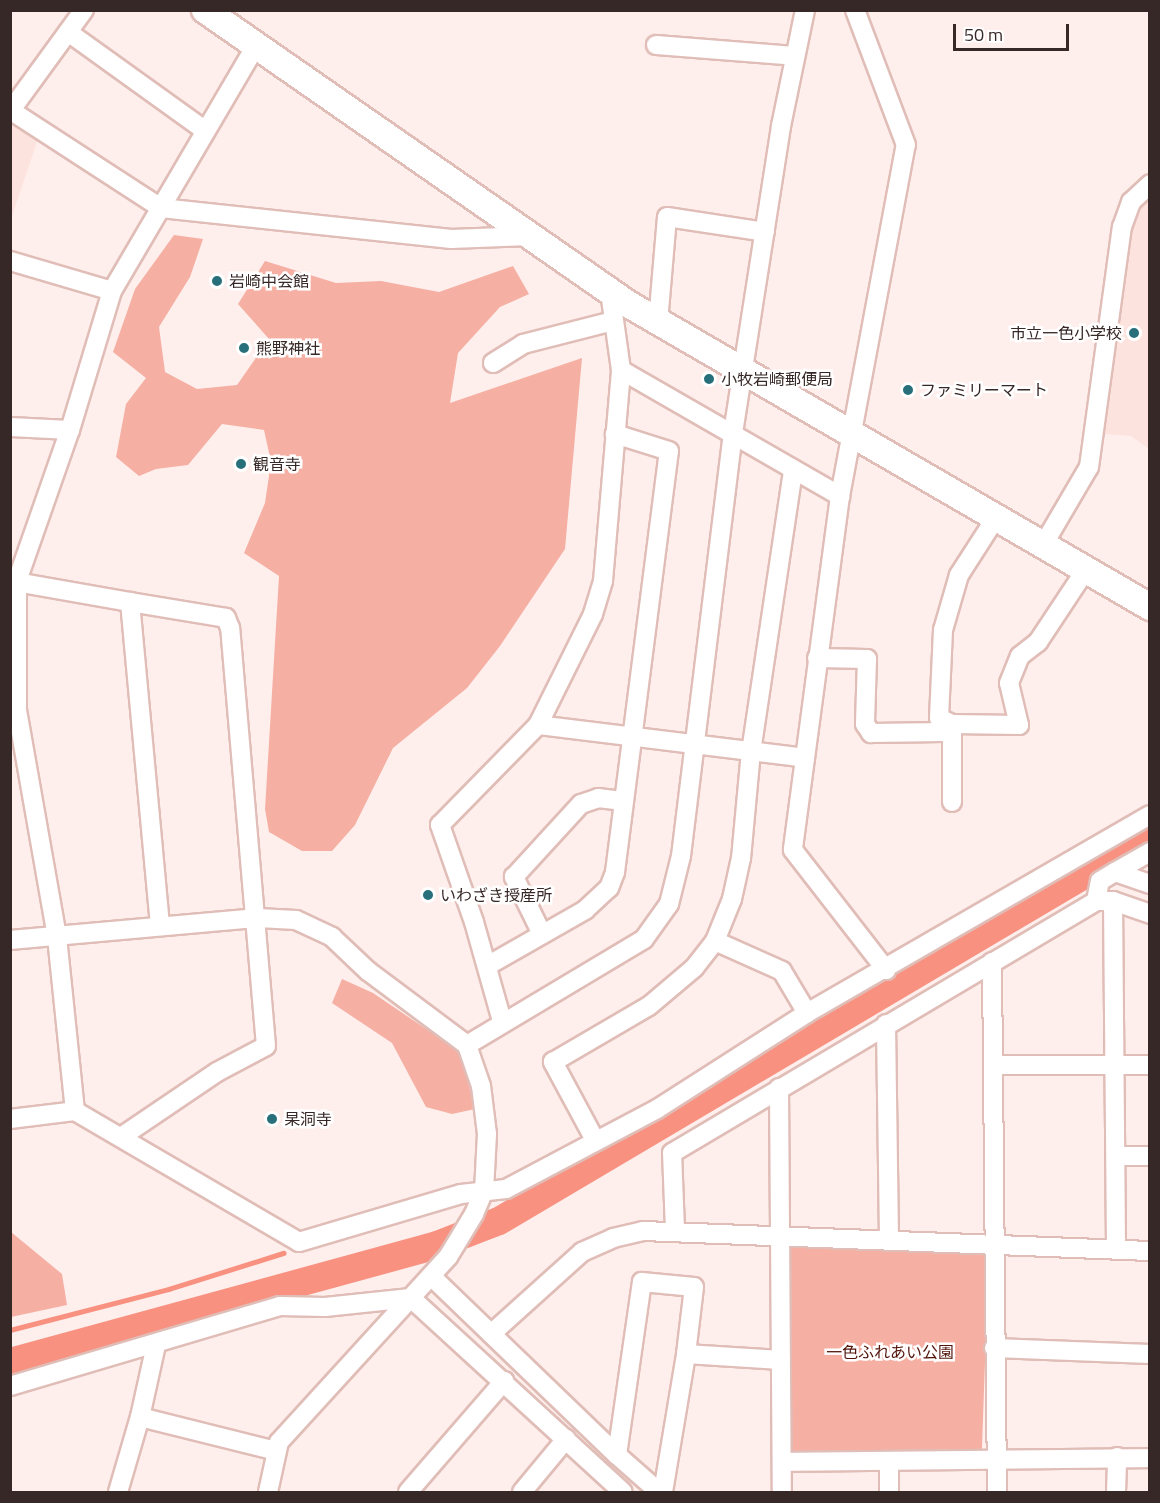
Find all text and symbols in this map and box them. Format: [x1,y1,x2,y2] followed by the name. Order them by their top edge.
[956,12,1072,50] scale bar
[964,21,1003,48] text: 50 m
[229,271,309,291] place label: 岩崎中会館
[210,274,224,288] marker: 岩崎中会館
[1010,323,1122,343] place label: 市立一色小学校
[1127,326,1141,340] marker: 市立一色小学校
[256,338,320,358] place label: 熊野神社
[237,341,251,355] marker: 熊野神社
[721,369,833,389] place label: 小牧岩崎郵便局
[702,372,716,386] marker: 小牧岩崎郵便局
[920,380,1048,400] place label: ファミリーマート
[901,383,915,397] marker: ファミリーマート
[253,454,301,474] place label: 観音寺
[234,457,248,471] marker: 観音寺
[440,885,552,905] place label: いわざき授産所
[421,888,435,902] marker: いわざき授産所
[284,1109,332,1129] place label: 杲洞寺
[265,1112,279,1126] marker: 杲洞寺
[826,1342,954,1362] park label: 一色ふれあい公園

